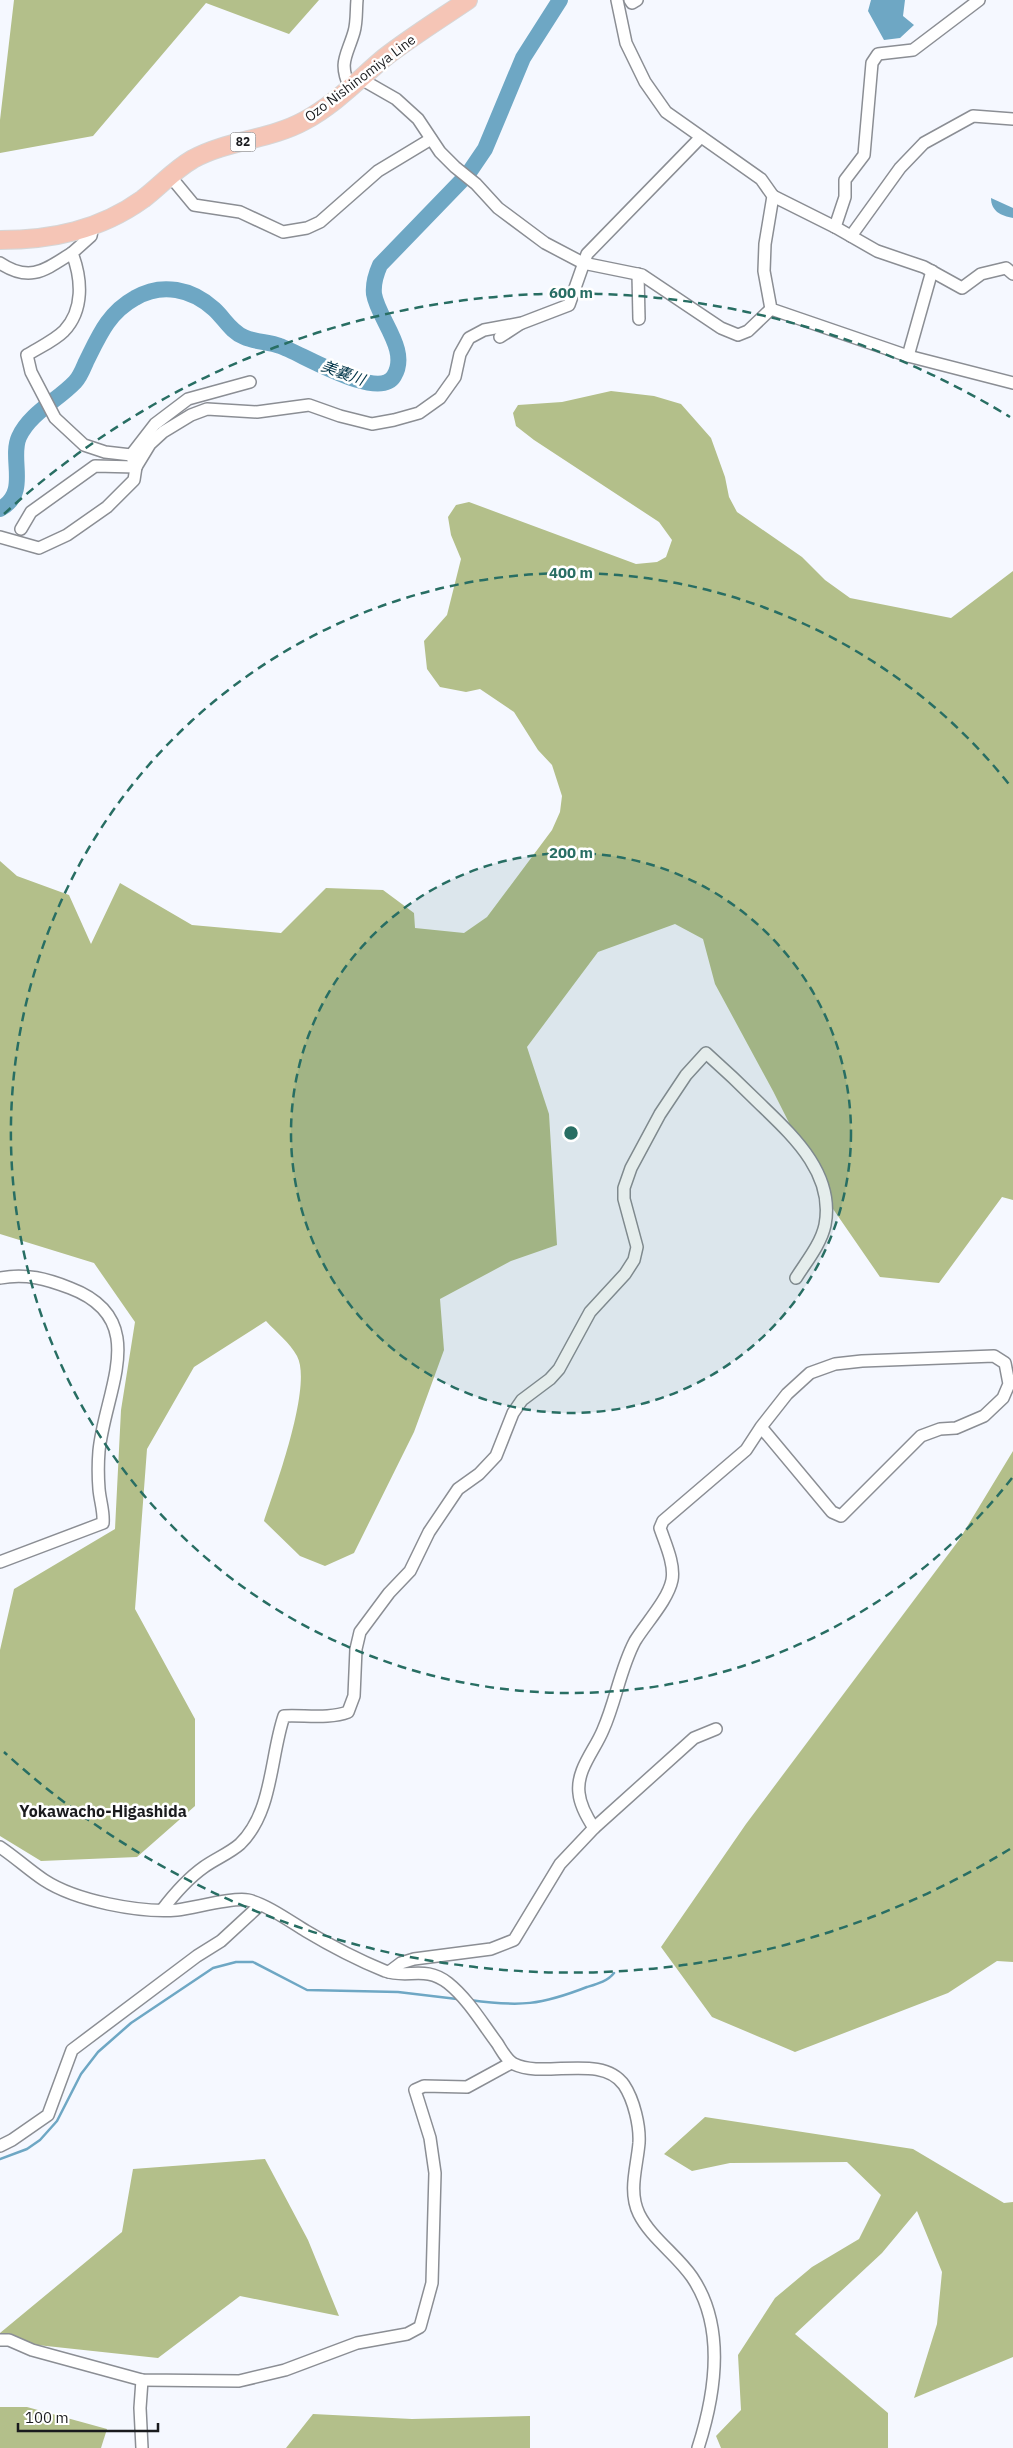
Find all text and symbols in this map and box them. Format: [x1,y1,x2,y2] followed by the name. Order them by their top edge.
[301,30,419,126] street label: Ozo Nishinomiya Line
[230,132,256,152] road number: 82
[549,283,593,302] text: 600 m
[319,356,369,390] water label: 美嚢川
[549,563,593,582] text: 400 m
[549,843,593,862] text: 200 m
[562,1124,580,1142] centre of rings
[19,1801,187,1821] district label: Yokawacho-Higashida
[18,2400,158,2432] scale bar
[25,2408,69,2427] text: 100 m

